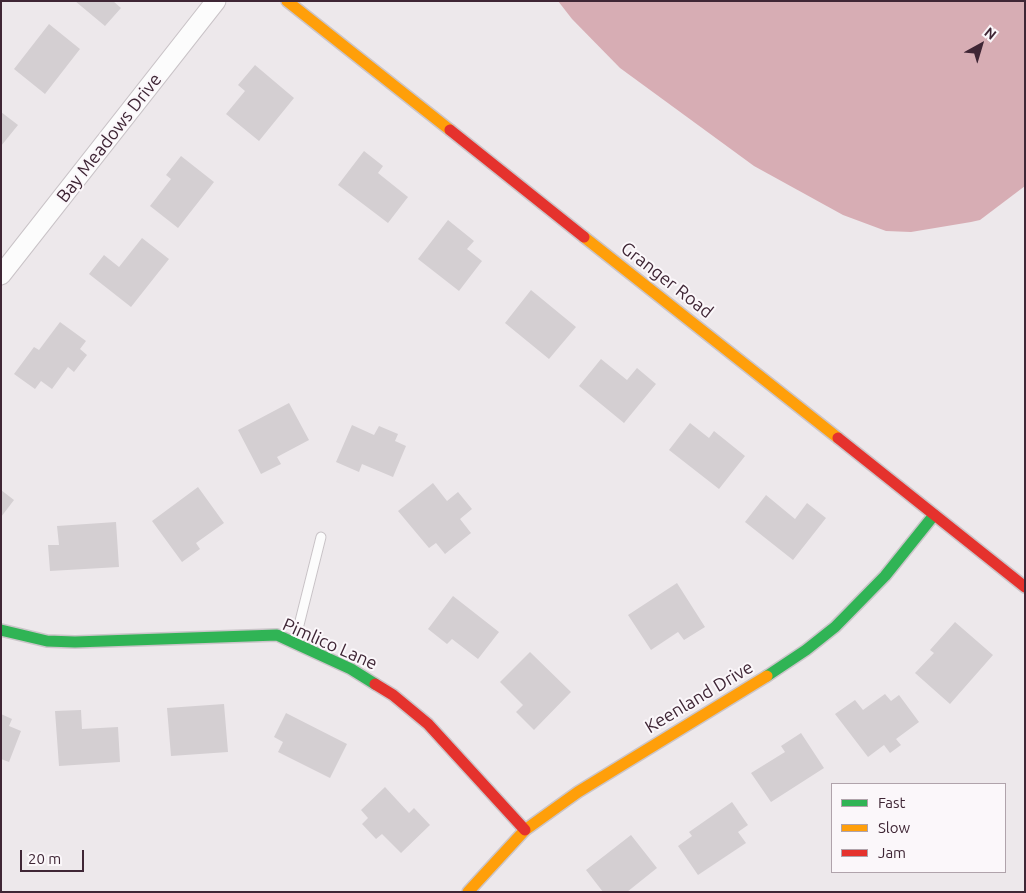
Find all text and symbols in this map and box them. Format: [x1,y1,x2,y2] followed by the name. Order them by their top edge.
[956,20,1006,70] north arrow
[981,24,1000,43] text: N
[52,69,166,207] street label: Bay Meadows Drive
[617,237,717,323] street label: Granger Road
[279,614,381,674] street label: Pimlico Lane
[641,656,757,738] street label: Keenland Drive
[831,783,1006,873] legend
[878,794,905,811] text: Fast
[878,819,910,836] text: Slow
[22,840,86,872] scale bar
[878,844,906,861] text: Jam
[28,850,61,867] text: 20 m

